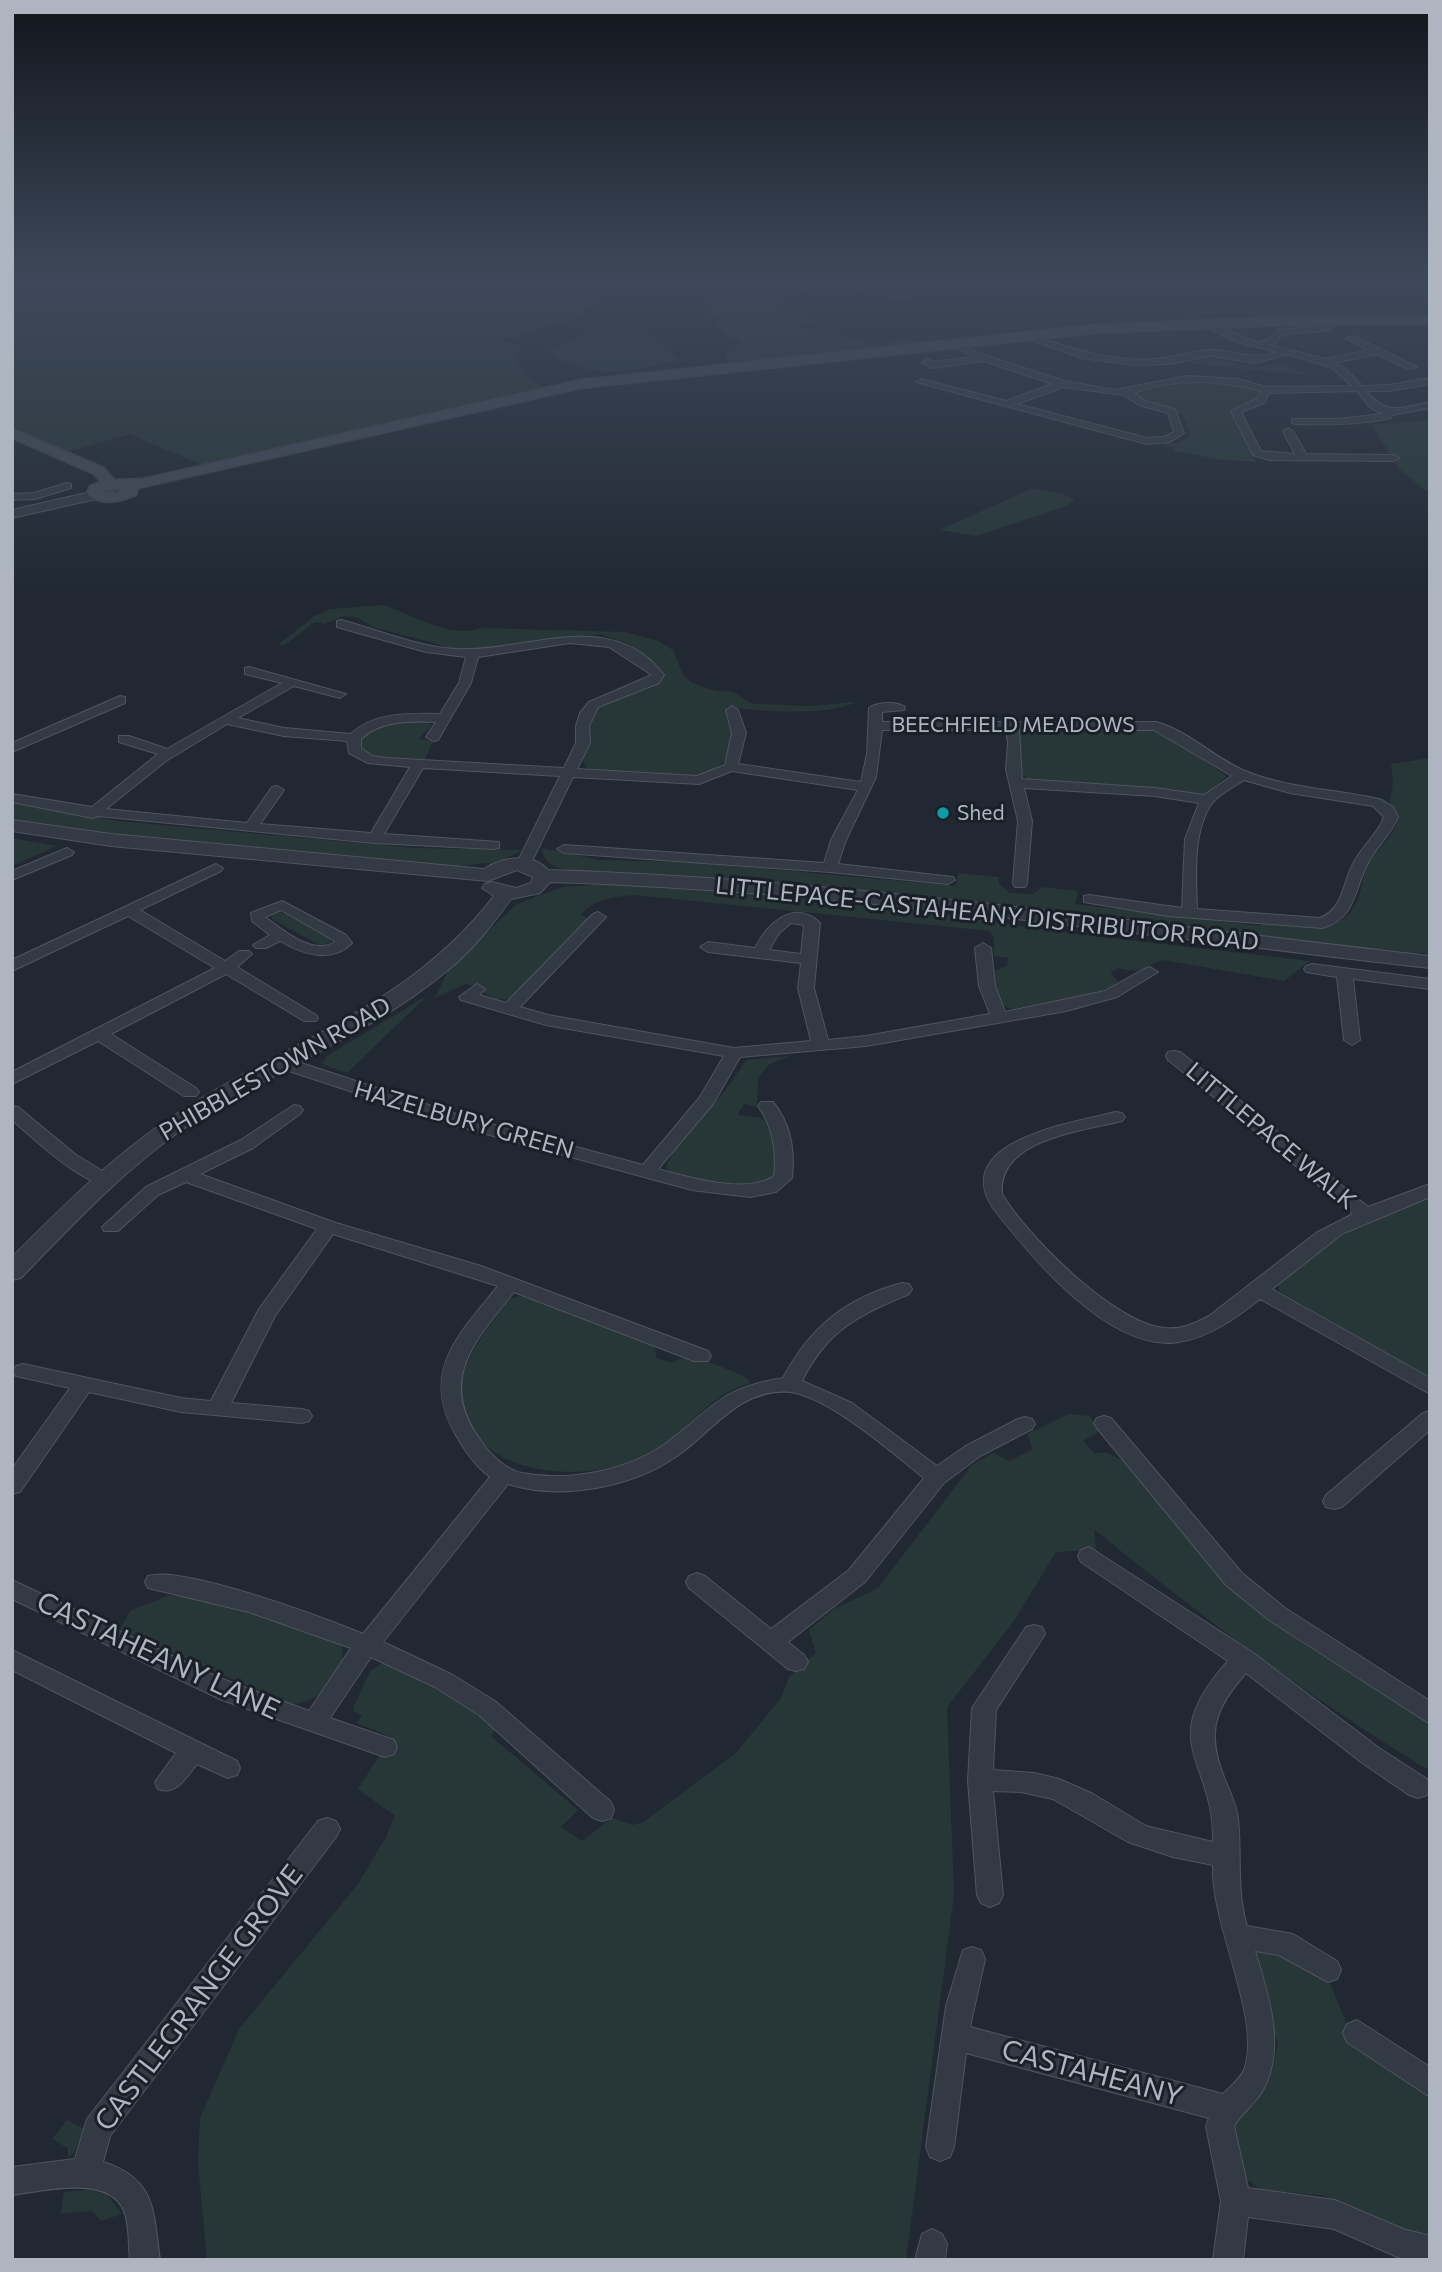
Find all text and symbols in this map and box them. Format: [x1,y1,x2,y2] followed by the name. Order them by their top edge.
[891,712,1135,738] street label: BEECHFIELD MEADOWS
[957,800,1005,826] place label: Shed
[935,805,951,821] marker: Shed
[714,871,1260,957] street label: LITTLEPACE-CASTAHEANY DISTRIBUTOR ROAD
[154,991,396,1147] street label: PHIBBLESTOWN ROAD
[1180,1056,1362,1216] street label: LITTLEPACE WALK
[351,1075,577,1165] street label: HAZELBURY GREEN
[31,1585,285,1727] street label: CASTAHEANY LANE
[88,1858,310,2138] street label: CASTLEGRANGE GROVE
[998,2033,1186,2113] street label: CASTAHEANY

